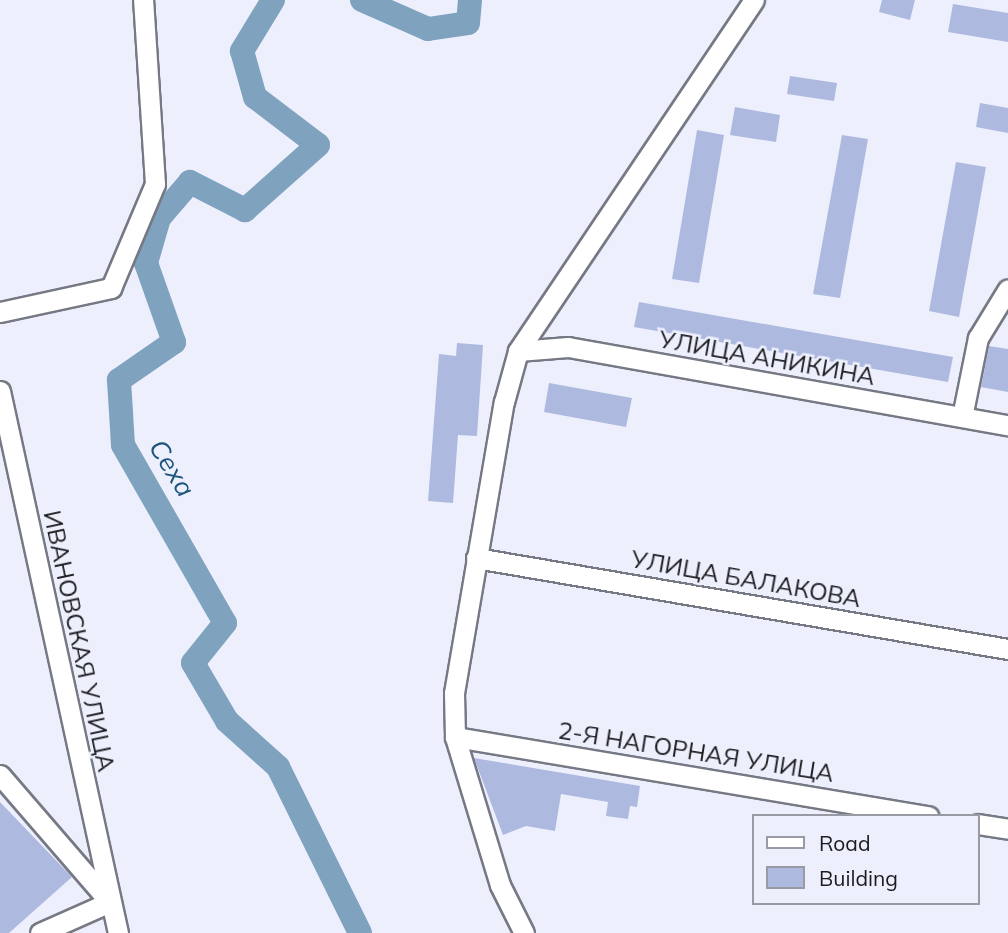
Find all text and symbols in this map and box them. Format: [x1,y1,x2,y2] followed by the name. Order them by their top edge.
[657,325,877,391] street label: УЛИЦА АНИКИНА
[142,434,202,502] water label: Сеха
[37,508,121,774] street label: ИВАНОВСКАЯ УЛИЦА
[629,545,863,613] street label: УЛИЦА БАЛАКОВА
[556,716,836,788] street label: 2-Я НАГОРНАЯ УЛИЦА
[752,814,980,905] legend
[819,830,870,856] text: Road
[819,865,898,891] text: Building

